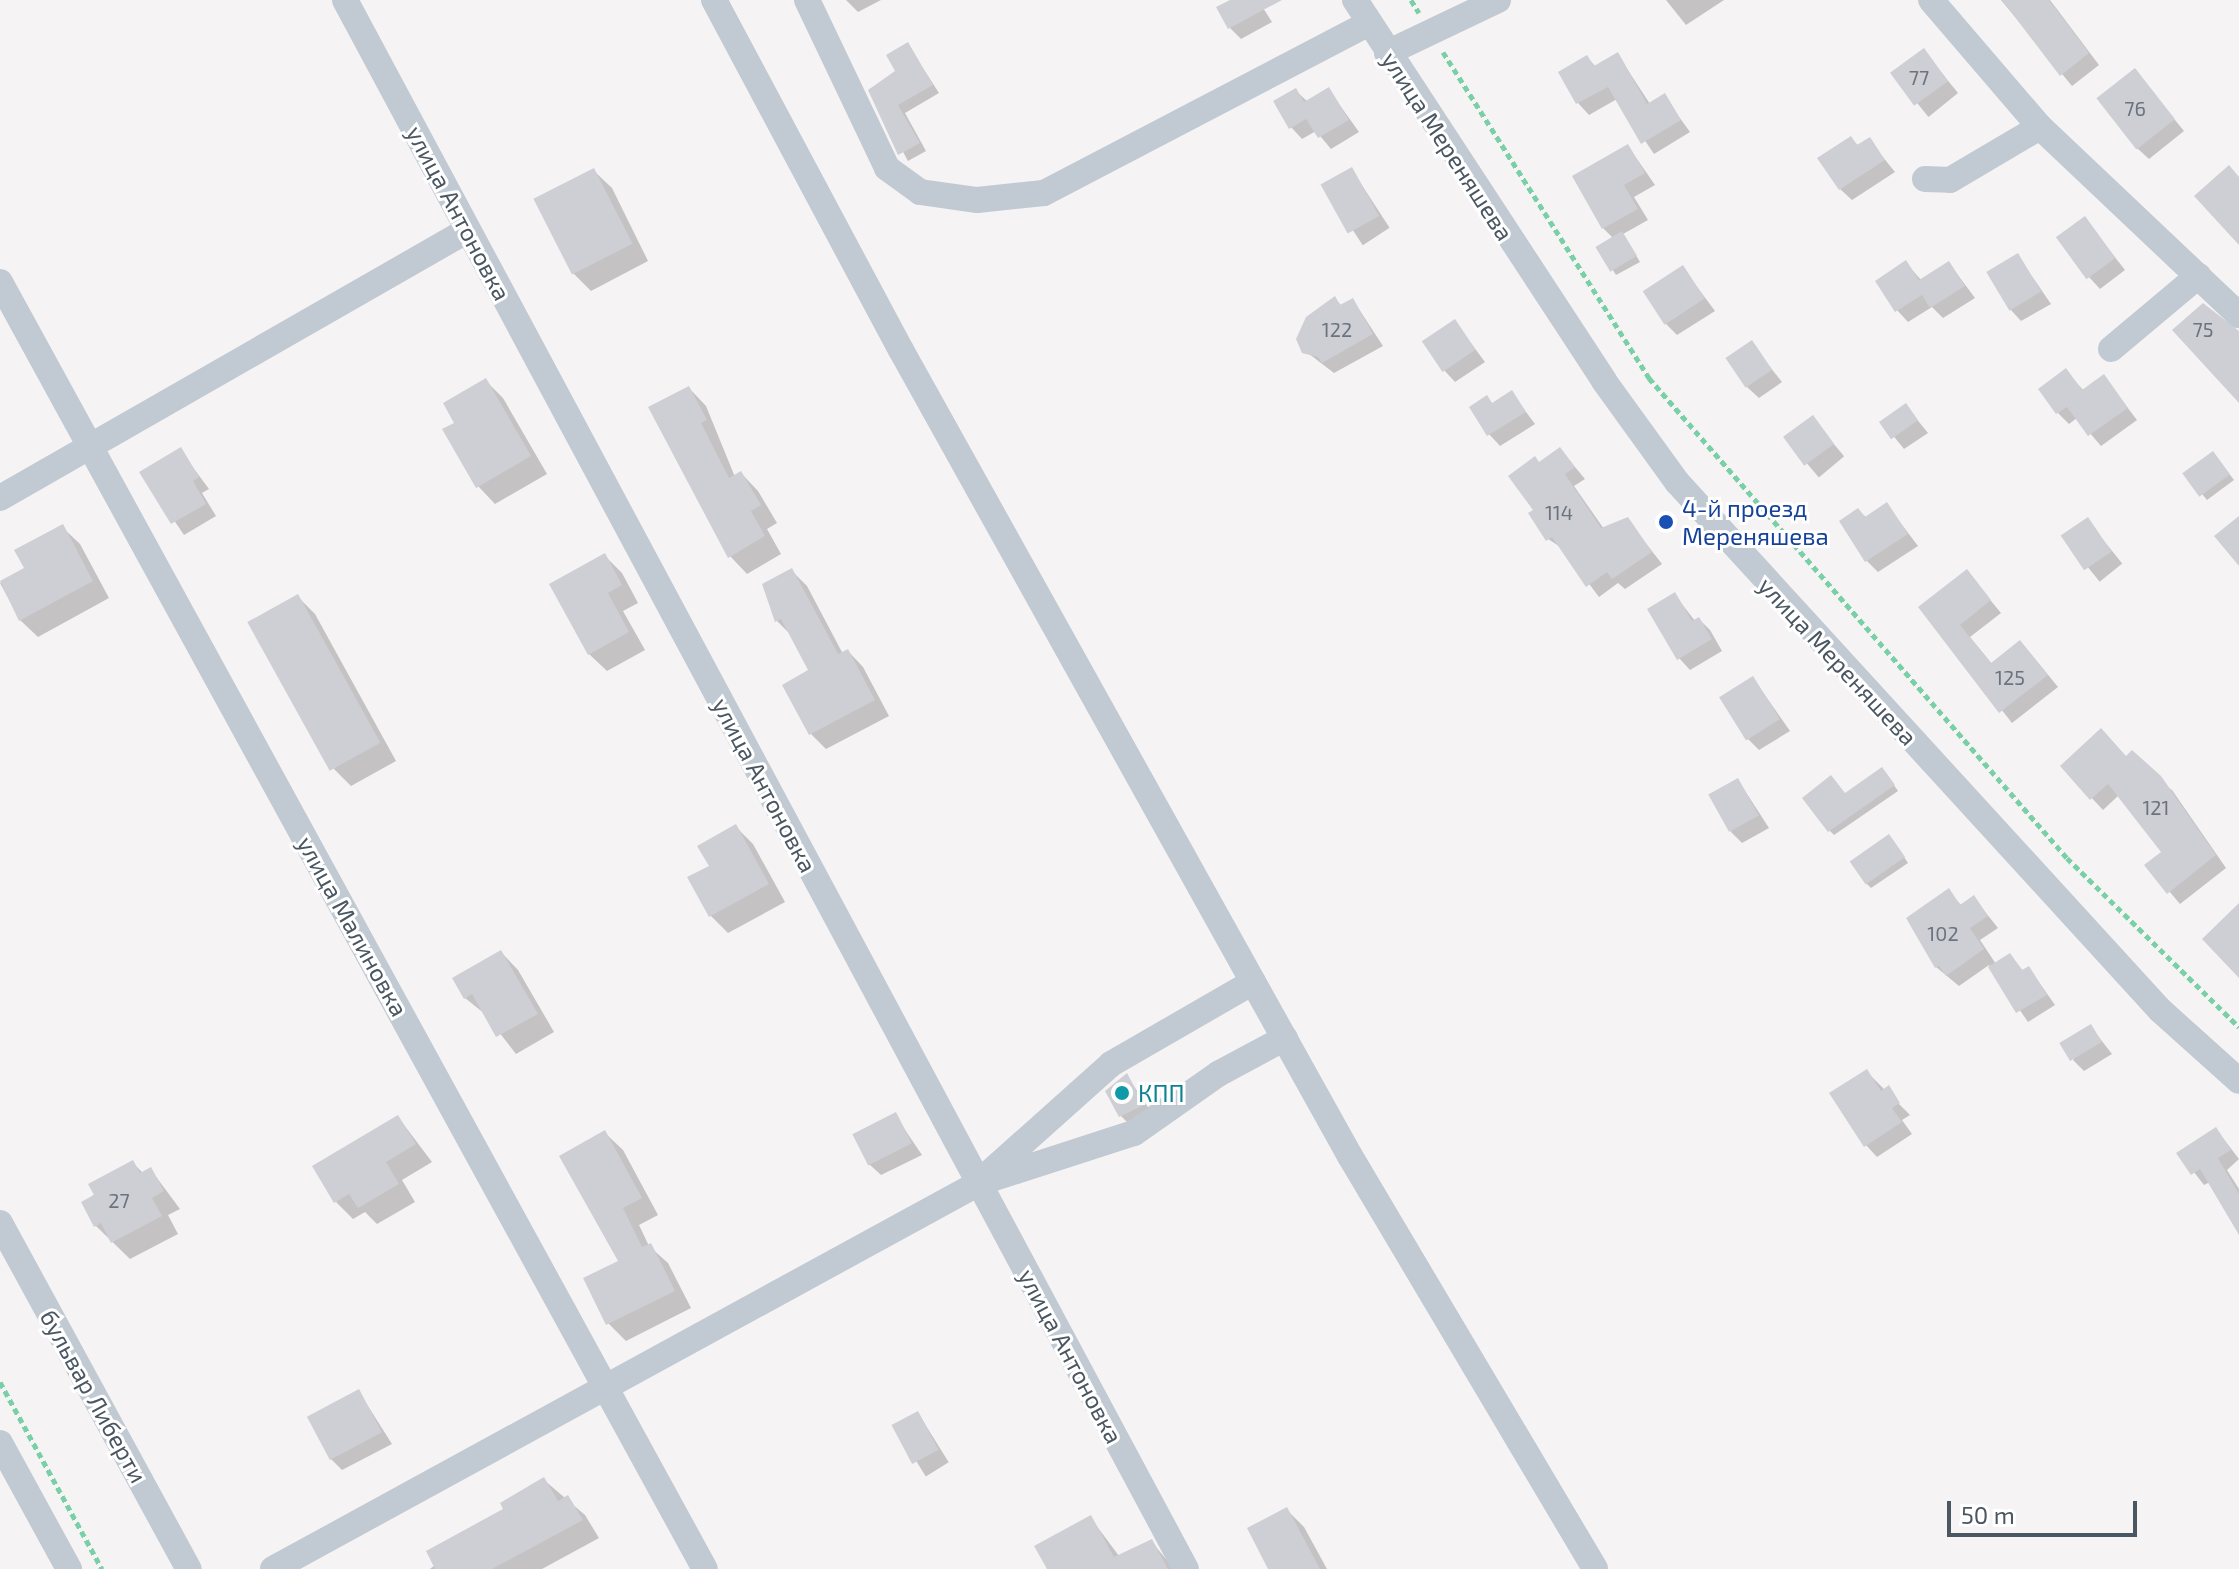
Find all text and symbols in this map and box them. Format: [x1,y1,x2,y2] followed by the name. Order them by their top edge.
[1376,46,1520,246] street label: улица Мереняшева
[1909,65,1929,89] house number: 77
[2124,96,2146,120] house number: 76
[401,121,517,305] street label: улица Антоновка
[1322,317,1352,341] house number: 122
[2193,317,2213,341] house number: 75
[1682,494,1829,550] place label: 4-й проезд Мереняшева
[1545,500,1573,524] house number: 114
[1657,513,1675,531] marker: 4-й проезд Мереняшева
[1753,571,1923,751] street label: улица Мереняшева
[1995,665,2025,689] house number: 125
[707,693,823,877] street label: улица Антоновка
[2142,795,2170,819] house number: 121
[292,831,414,1021] street label: улица Малиновка
[1927,921,1959,945] house number: 102
[1138,1079,1185,1107] place label: КПП
[1113,1084,1131,1102] marker: КПП
[108,1188,130,1212] house number: 27
[1013,1264,1129,1448] street label: улица Антоновка
[34,1304,154,1488] street label: бульвар Либерти
[1951,1485,2141,1535] scale bar
[1961,1500,2015,1529] text: 50 m

